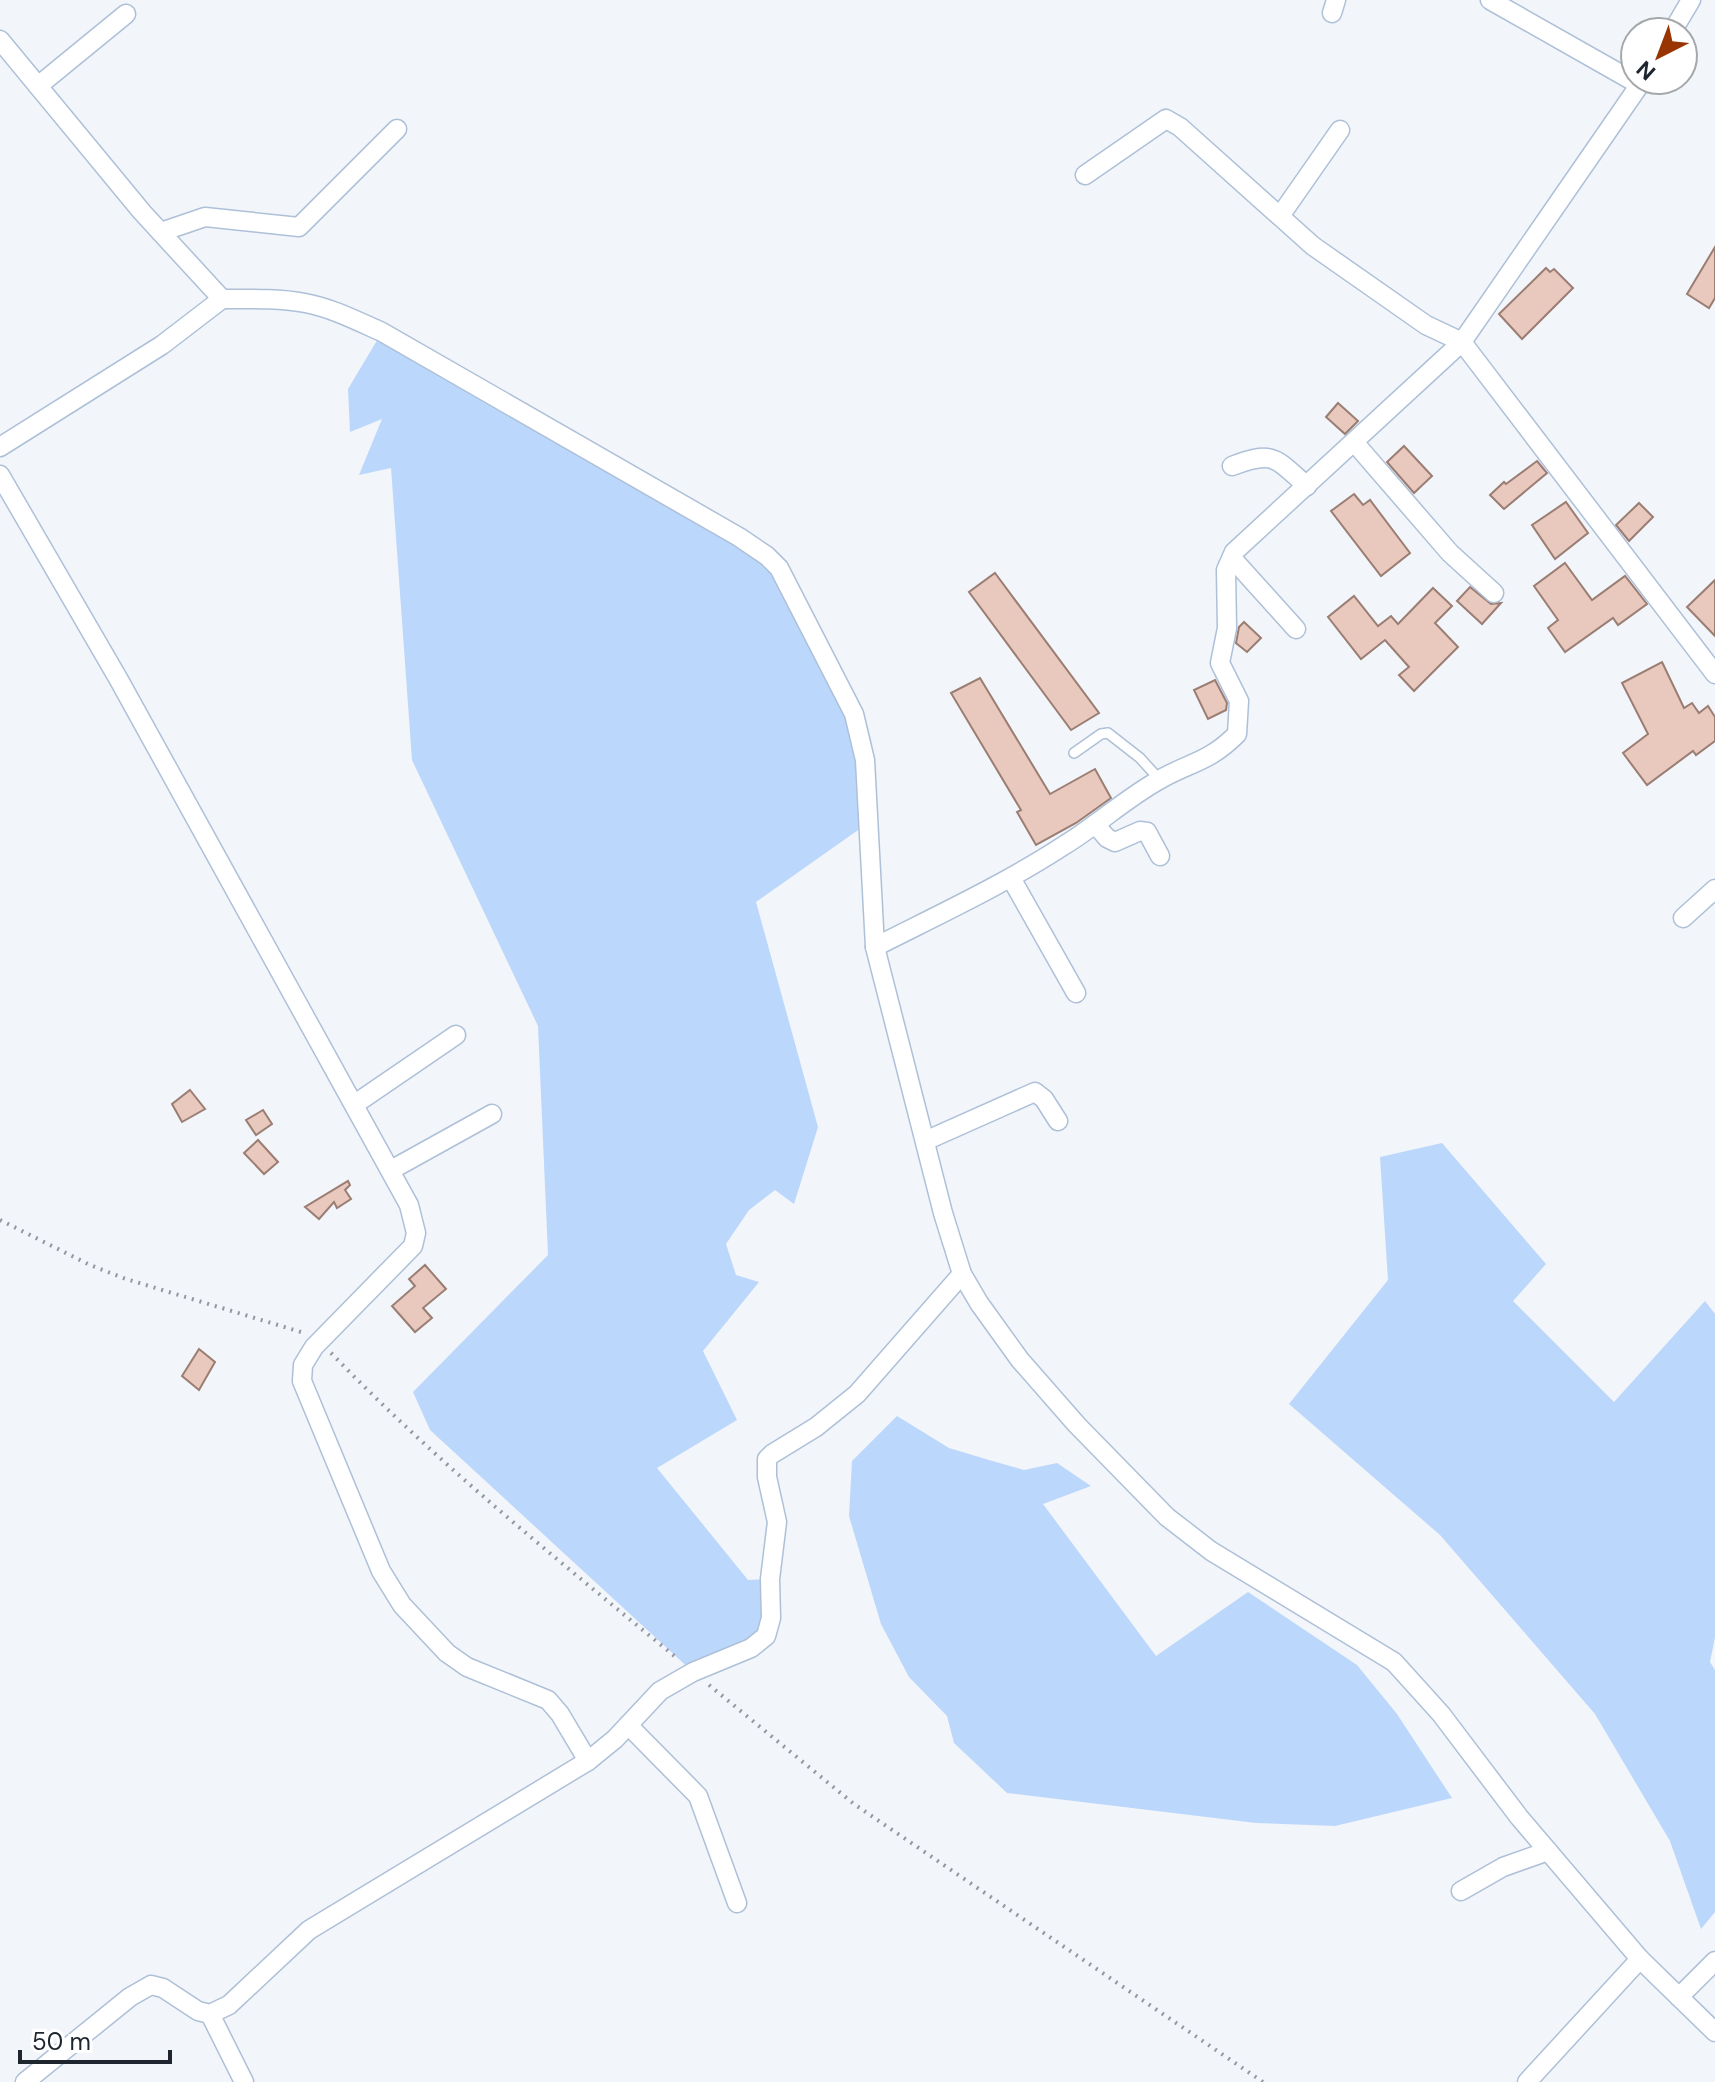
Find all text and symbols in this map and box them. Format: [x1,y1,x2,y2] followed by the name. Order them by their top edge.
[1619,16,1699,96] north arrow
[1630,54,1662,87] text: N
[20,2014,170,2064] scale bar
[32,2026,91,2057] text: 50 m

